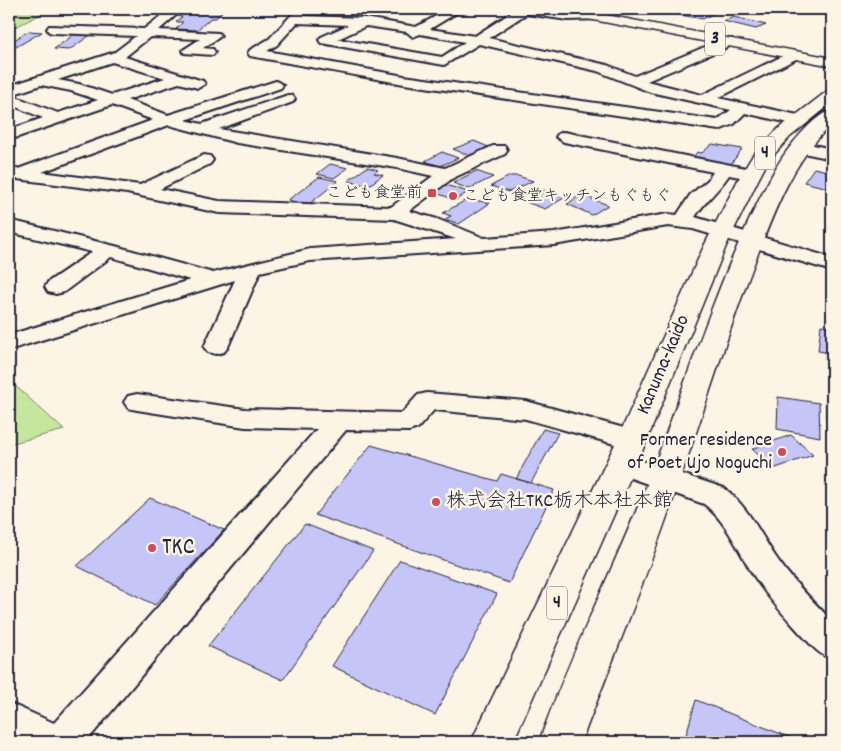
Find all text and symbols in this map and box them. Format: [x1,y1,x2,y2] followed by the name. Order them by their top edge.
[705,22,725,56] road number: 3
[755,136,775,170] road number: 4
[326,182,422,205] place label: こども食堂前
[463,185,671,208] place label: こども食堂キッチンもぐもぐ
[426,187,438,199] marker: こども食堂前
[447,190,459,202] marker: こども食堂キッチンもぐもぐ
[630,311,698,419] street label: Kanuma-kaido
[627,427,772,478] place label: Former residence of Poet Ujo Noguchi
[776,446,788,458] marker: Former residence of Poet Ujo Noguchi
[446,488,673,516] place label: 株式会社TKC栃木本社本館
[430,496,442,508] marker: 株式会社TKC栃木本社本館
[162,531,195,565] place label: TKC
[146,542,158,554] marker: TKC
[547,586,567,620] road number: 4

